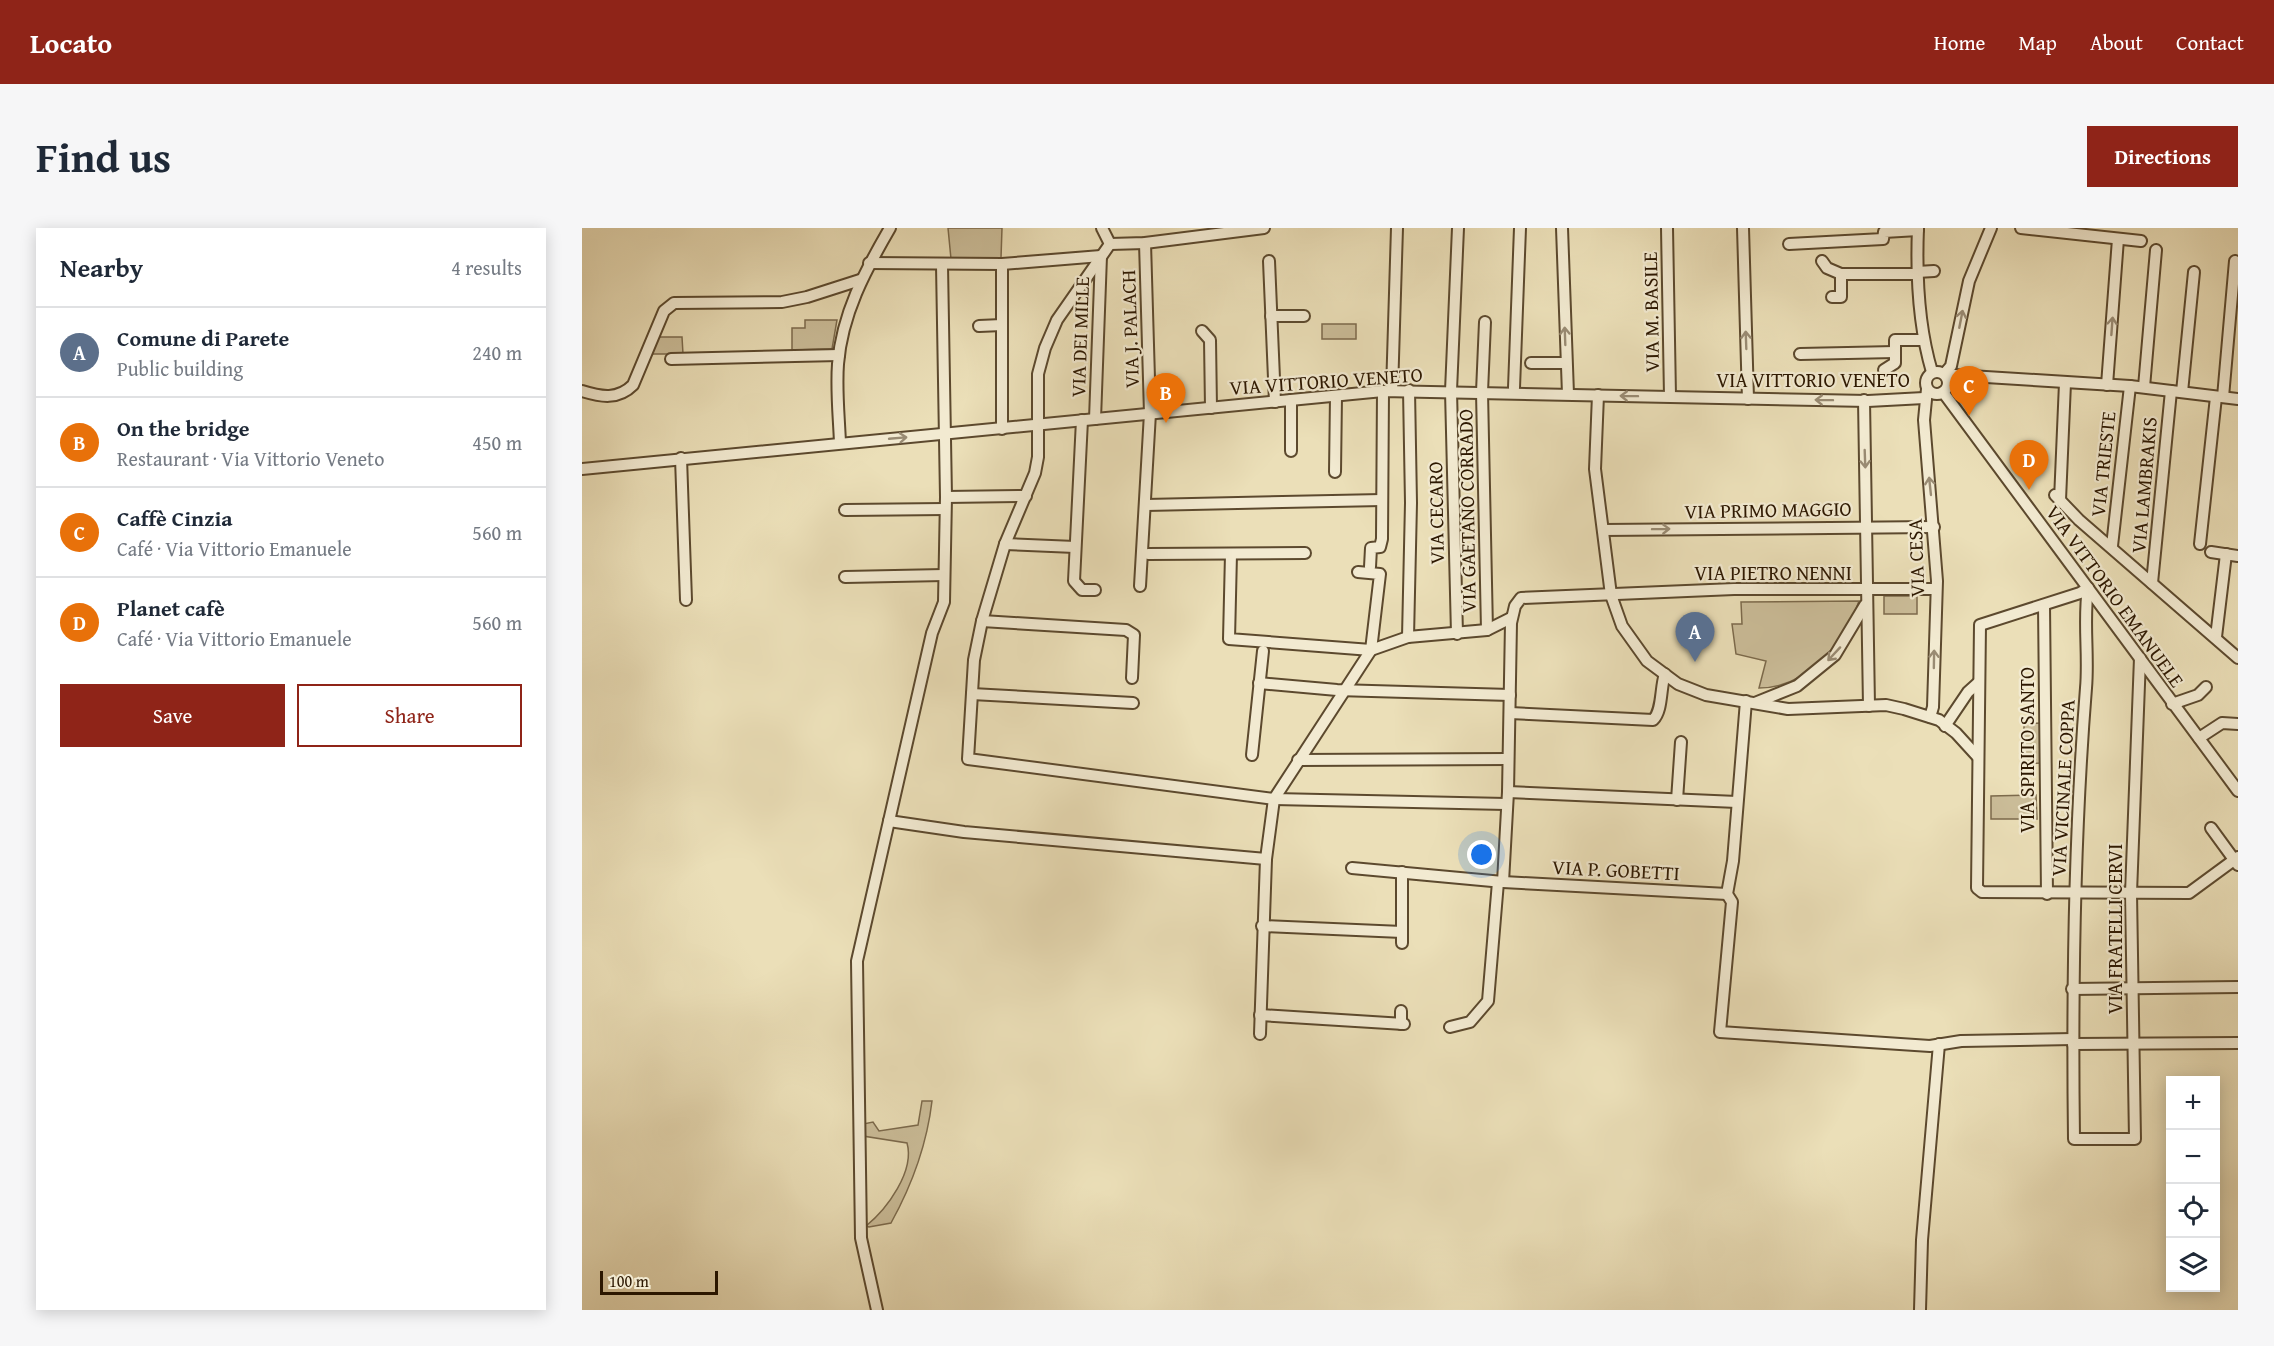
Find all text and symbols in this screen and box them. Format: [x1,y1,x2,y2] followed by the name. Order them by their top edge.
[30,22,112,63] text: Locato
[1934,27,1985,58] text: Home
[2018,27,2057,58] text: Map
[2090,27,2143,58] text: About
[2176,27,2244,58] text: Contact
[36,126,171,187] text: Find us
[2087,126,2238,187] button: Directions
[60,248,143,287] text: Nearby
[1635,251,1666,373] street label: VIA M. BASILE
[451,253,522,282] text: 4 results
[1113,269,1146,389] street label: VIA J. PALACH
[1063,276,1096,398] street label: VIA DEI MILLE
[1956,310,1967,329] one-way arrow
[2106,317,2117,337] one-way arrow
[117,322,289,354] text: Comune di Parete
[1560,326,1571,346] one-way arrow
[1741,331,1752,351] one-way arrow
[73,338,86,367] text: A
[472,338,522,367] text: 240 m
[117,354,243,383] text: Public building
[1228,359,1424,402] street label: VIA VITTORIO VENETO
[1716,365,1910,394] street label: VIA VITTORIO VENETO
[1950,366,1988,416] pin: C
[1146,374,1186,423] pin: B
[1619,390,1639,401] one-way arrow
[1814,394,1834,406] one-way arrow
[1450,409,1483,613] street label: VIA GAETANO CORRADO
[2083,410,2122,518] street label: VIA TRIESTE
[117,412,250,444] text: On the bridge
[2123,416,2164,554] street label: VIA LAMBRAKIS
[73,428,86,457] text: B
[472,428,522,457] text: 450 m
[887,432,907,443] one-way arrow
[2010,440,2048,490] pin: D
[117,444,384,473] text: Restaurant · Via Vittorio Veneto
[1860,448,1871,468] one-way arrow
[1420,461,1451,565] street label: VIA CECARO
[1924,476,1935,496] one-way arrow
[1684,494,1852,525] street label: VIA PRIMO MAGGIO
[2039,499,2191,693] street label: VIA VITTORIO EMANUELE
[117,502,233,534] text: Caffè Cinzia
[74,518,85,547] text: C
[472,518,522,547] text: 560 m
[1900,518,1931,598] street label: VIA CESA
[1651,523,1671,535] one-way arrow
[117,534,352,563] text: Café · Via Vittorio Emanuele
[1694,558,1852,587] street label: VIA PIETRO NENNI
[117,592,225,624] text: Planet cafè
[73,608,86,637] text: D
[472,608,522,637] text: 560 m
[1676,612,1714,662] pin: A
[117,624,352,653] text: Café · Via Vittorio Emanuele
[1827,646,1841,661] one-way arrow
[1928,650,1940,670] one-way arrow
[2012,667,2041,833] street label: VIA SPIRITO SANTO
[60,684,285,747] button: Save
[297,684,522,747] button: Share
[2043,699,2082,877] street label: VIA VICINALE COPPA
[1467,840,1496,869] your location
[2100,844,2129,1014] street label: VIA FRATELLI CERVI
[1551,852,1681,887] street label: VIA P. GOBETTI
[2166,1076,2220,1292] map controls
[2166,1076,2220,1130] button: +
[2166,1130,2220,1184] button: −
[2166,1184,2220,1238] button: locate
[2166,1238,2220,1292] button: layers
[600,1268,718,1296] scale bar
[609,1269,649,1293] text: 100 m

